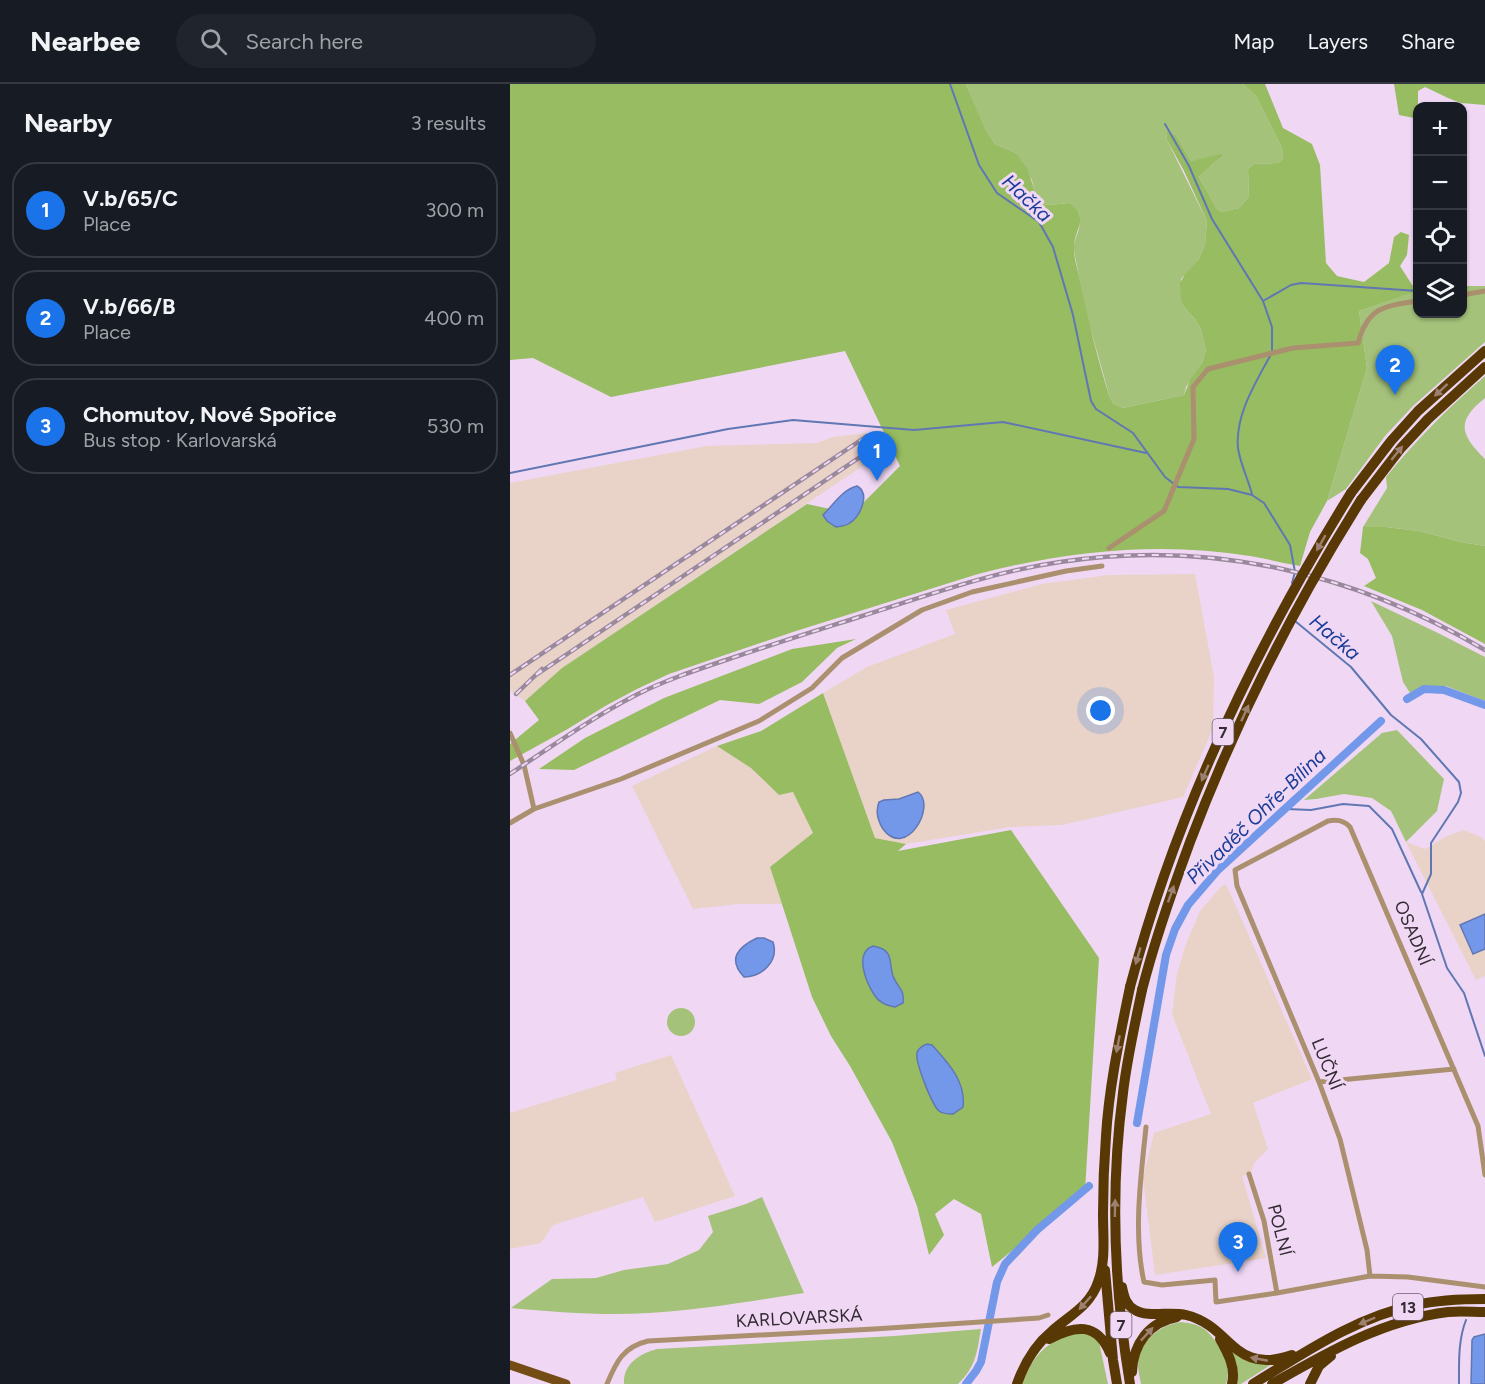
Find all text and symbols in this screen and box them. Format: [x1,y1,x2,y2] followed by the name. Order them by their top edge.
[176,14,596,68] search box
[30,24,140,58] text: Nearbee
[197,25,230,58] icon: search
[245,28,363,55] text: Search here
[1234,29,1274,54] text: Map
[1307,29,1368,54] text: Layers
[1401,29,1455,54] text: Share
[1413,102,1467,318] map controls
[1413,102,1467,156] button: +
[24,107,112,139] text: Nearby
[411,111,486,135] text: 3 results
[1413,156,1467,210] button: −
[997,169,1057,227] water label: Hačka
[83,185,178,212] text: V.b/65/C
[41,198,50,222] text: 1
[426,198,484,222] text: 300 m
[1413,210,1467,264] button: locate
[83,212,131,236] text: Place
[1413,264,1467,318] button: layers
[83,293,175,320] text: V.b/66/B
[40,306,51,330] text: 2
[424,306,484,330] text: 400 m
[83,320,131,344] text: Place
[1376,346,1414,395] pin: 2
[1434,383,1449,396] one-way arrow
[83,401,336,428] text: Chomutov, Nové Spořice
[40,414,51,438] text: 3
[427,414,484,438] text: 530 m
[83,428,277,452] text: Bus stop · Karlovarská
[858,432,896,481] pin: 1
[1390,445,1403,461] one-way arrow
[1316,535,1326,552] one-way arrow
[1305,609,1365,665] water label: Hačka
[1086,696,1115,725] your location
[1240,705,1249,722] one-way arrow
[1212,719,1234,745] road number: 7
[1181,743,1331,889] water label: Přivaděč Ohře-Bílina
[1200,765,1210,783] one-way arrow
[1167,885,1176,903] one-way arrow
[1390,897,1437,970] street label: OSADNÍ
[1133,948,1142,966] one-way arrow
[1113,1035,1122,1054] one-way arrow
[1307,1035,1348,1094] street label: LUČNÍ
[1110,1199,1120,1218] one-way arrow
[1263,1202,1297,1259] street label: POLNÍ
[1218,1222,1258,1272] pin: 3
[1393,1294,1423,1320] road number: 13
[1079,1295,1092,1310] one-way arrow
[735,1304,863,1332] street label: KARLOVARSKÁ
[1110,1312,1132,1338] road number: 7
[1357,1316,1375,1326] one-way arrow
[1140,1327,1153,1342] one-way arrow
[1249,1354,1268,1363] one-way arrow

